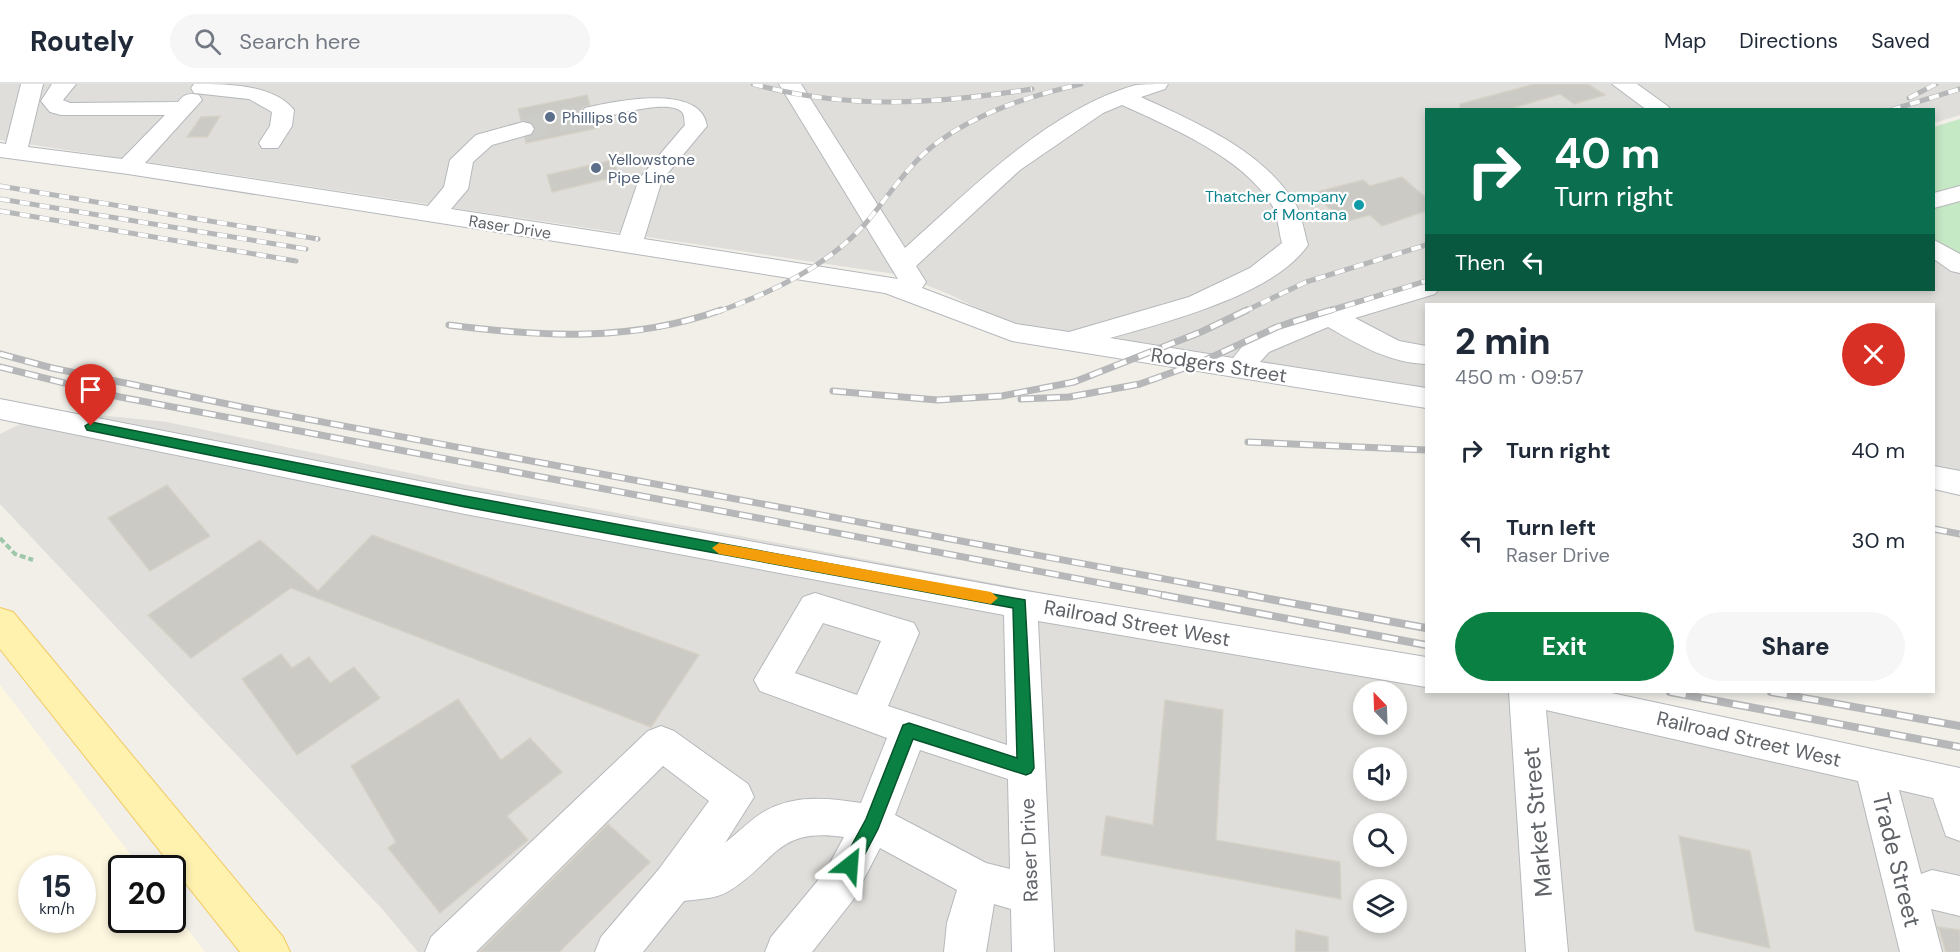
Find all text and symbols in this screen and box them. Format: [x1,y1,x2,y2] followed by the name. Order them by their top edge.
[170,14,590,68] search box
[30,23,134,60] text: Routely
[191,25,224,58] icon: search
[239,27,361,56] text: Search here
[1664,27,1706,55] text: Map
[1739,27,1838,55] text: Directions
[1871,27,1930,55] text: Saved
[562,107,638,128] place label: Phillips 66
[543,110,557,124] marker: Phillips 66
[1554,126,1660,181] text: 40 m
[1455,132,1533,210] icon: right
[608,149,695,188] place label: Yellowstone Pipe Line
[589,161,603,175] marker: Yellowstone Pipe Line
[1554,179,1674,214] text: Turn right
[1205,186,1347,225] place label: Thatcher Company of Montana
[1352,198,1366,212] marker: Thatcher Company of Montana
[467,210,553,244] street label: Raser Drive
[1517,246,1550,279] icon: left
[1455,248,1505,277] text: Then
[1455,318,1551,365] text: 2 min
[1842,323,1905,386] button: close
[1149,341,1289,389] street label: Rodgers Street
[65,364,116,426] pin
[1455,364,1584,390] text: 450 m · 09:57
[74,373,107,406] icon: arrive
[1455,434,1488,467] icon: right
[1506,436,1611,465] text: Turn right
[1851,436,1905,465] text: 40 m
[1506,513,1596,542] text: Turn left
[1455,524,1488,557] icon: left
[1851,526,1905,555] text: 30 m
[1506,542,1610,568] text: Raser Drive
[1042,594,1232,652] street label: Railroad Street West
[1455,612,1674,681] button: Exit
[1686,612,1905,681] button: Share
[1353,681,1407,735] north arrow
[1353,681,1407,933] map controls
[1654,705,1844,773] street label: Railroad Street West
[1515,746,1559,898] street label: Market Street
[1353,747,1407,801] button: sound
[1865,790,1929,930] street label: Trade Street
[1014,798,1044,902] street label: Raser Drive
[1353,813,1407,867] button: search
[818,833,882,897] position arrow
[108,855,186,933] speed limit sign: 20
[42,867,72,906] text: 15
[1353,879,1407,933] button: layers
[39,899,75,919] text: km/h

